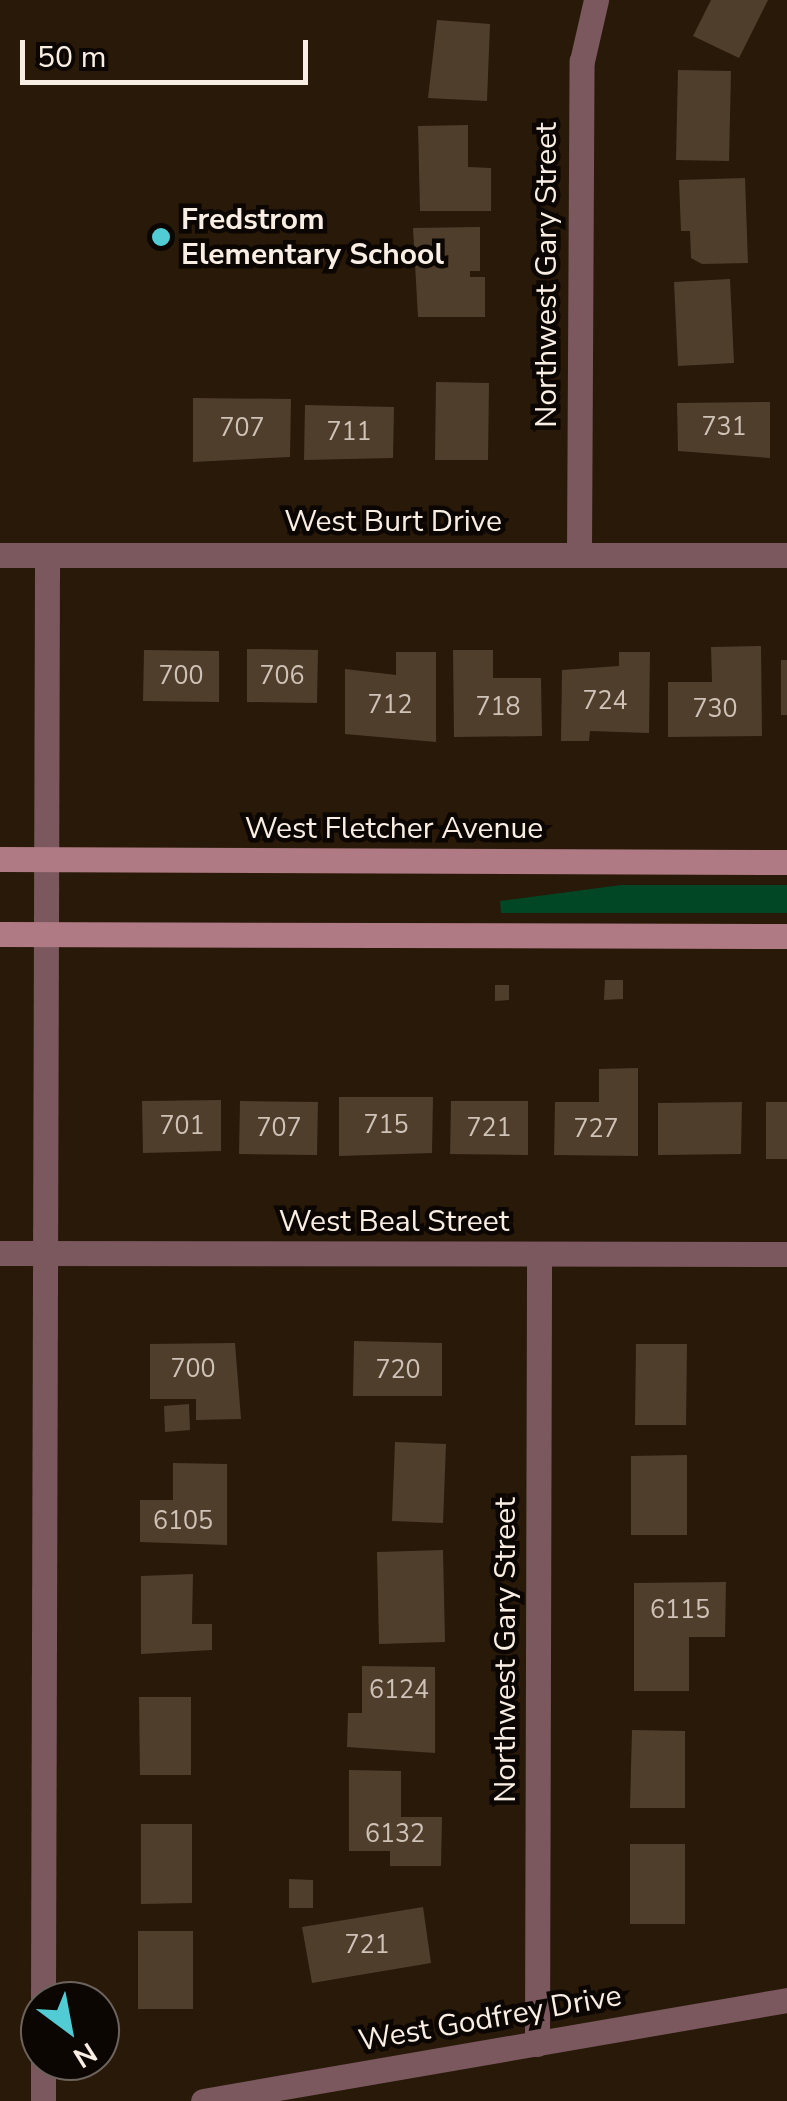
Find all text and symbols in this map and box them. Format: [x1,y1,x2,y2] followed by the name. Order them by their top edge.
[25,20,312,82] scale bar
[37,37,106,78] text: 50 m
[529,122,565,428] street label: Northwest Gary Street
[181,202,444,272] place label: Fredstrom Elementary School
[150,226,172,248] marker: Fredstrom Elementary School
[702,412,746,442] house number: 731
[220,413,264,443] house number: 707
[327,417,371,447] house number: 711
[284,504,502,540] street label: West Burt Drive
[159,661,203,691] house number: 700
[260,661,304,691] house number: 706
[583,686,627,716] house number: 724
[368,690,412,720] house number: 712
[476,692,520,722] house number: 718
[693,694,737,724] house number: 730
[245,811,543,847] street label: West Fletcher Avenue
[364,1110,408,1140] house number: 715
[160,1111,204,1141] house number: 701
[257,1113,301,1143] house number: 707
[467,1113,511,1143] house number: 721
[574,1114,618,1144] house number: 727
[279,1204,509,1240] street label: West Beal Street
[171,1354,215,1384] house number: 700
[376,1355,420,1385] house number: 720
[488,1497,524,1803] street label: Northwest Gary Street
[153,1506,213,1536] house number: 6105
[650,1595,710,1625] house number: 6115
[369,1675,429,1705] house number: 6124
[365,1819,425,1849] house number: 6132
[345,1930,389,1960] house number: 721
[356,1978,624,2060] street label: West Godfrey Drive
[20,1981,120,2081] north arrow
[66,2033,104,2076] text: N

